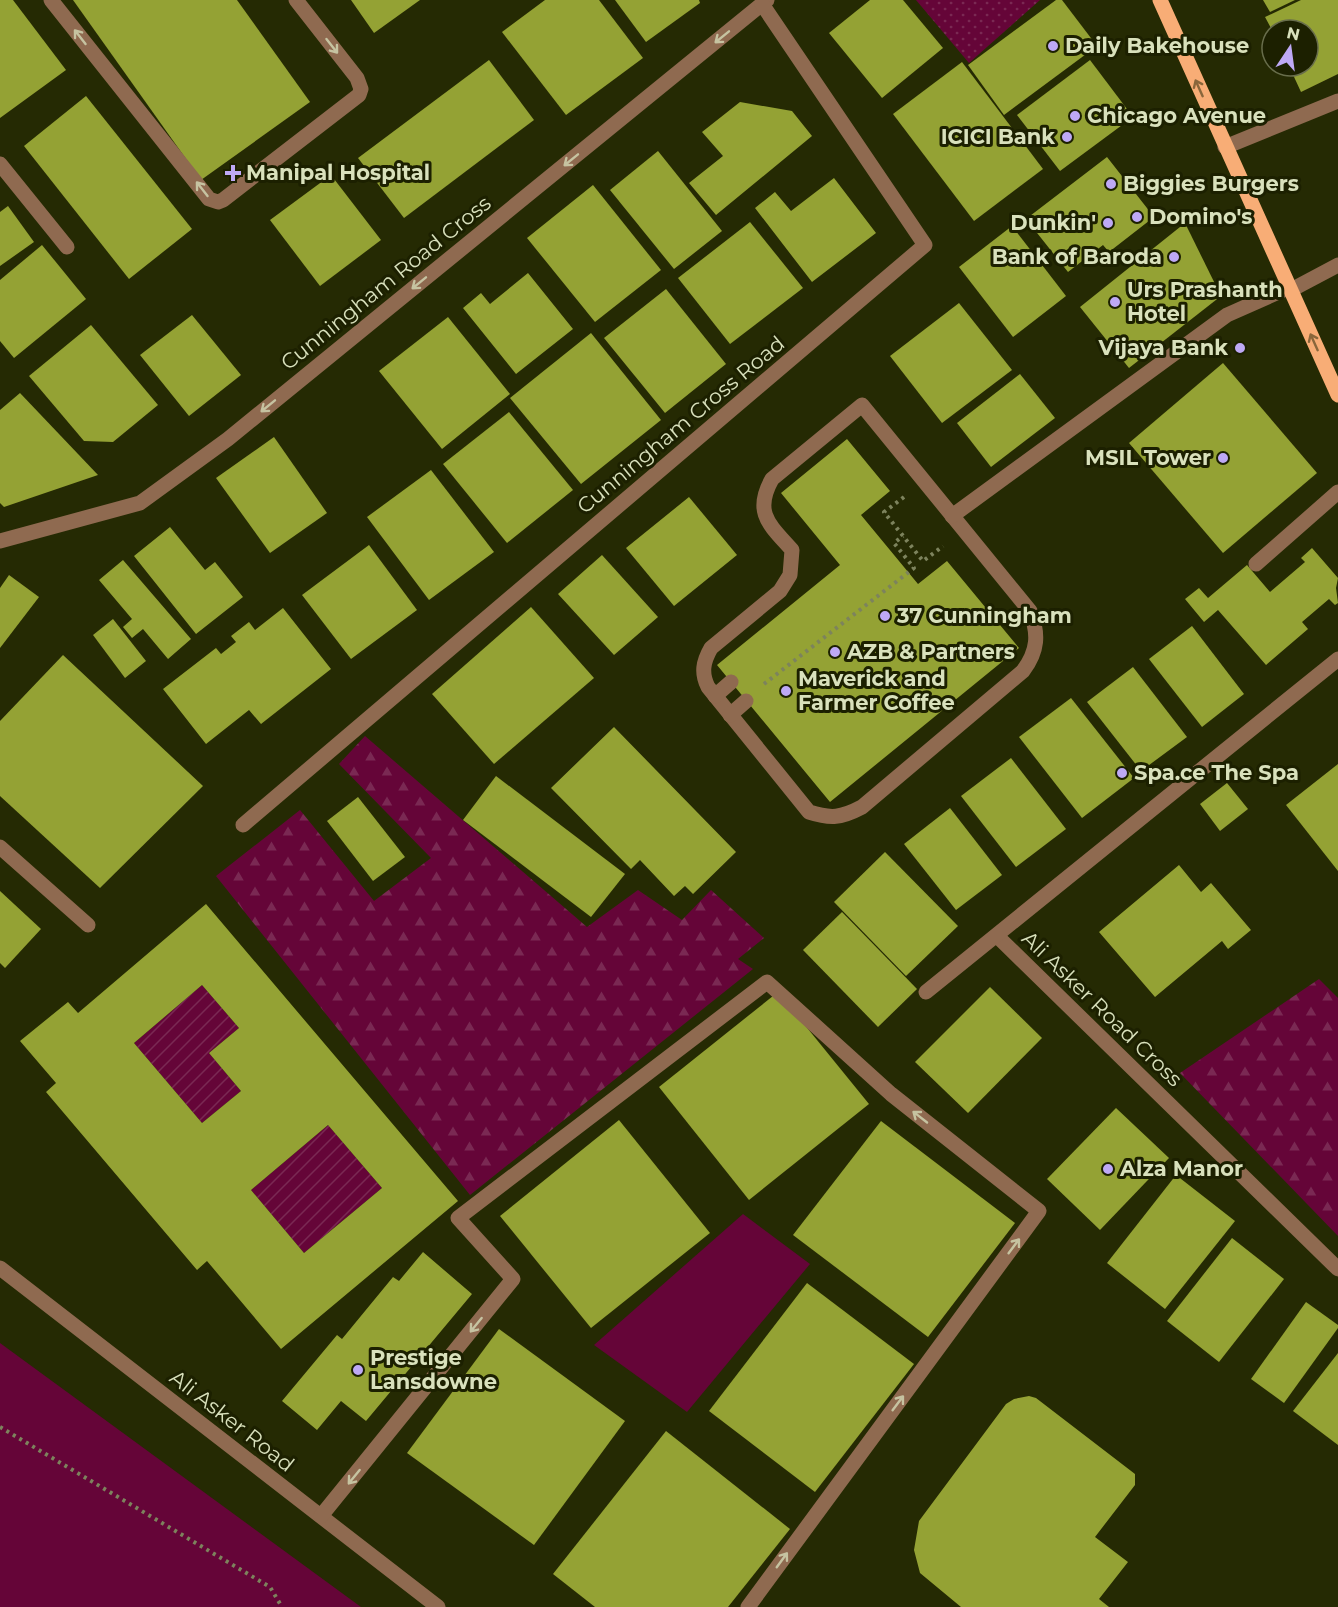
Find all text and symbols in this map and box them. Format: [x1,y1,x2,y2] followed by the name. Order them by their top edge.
[1260,18,1320,78] north arrow
[1285,23,1302,45] text: N
[74,29,87,45] one-way arrow
[714,30,730,43] one-way arrow
[1065,33,1249,58] place label: Daily Bakehouse
[326,38,339,54] one-way arrow
[1046,39,1060,53] marker: Daily Bakehouse
[1192,80,1204,98] one-way arrow
[1087,103,1266,128] place label: Chicago Avenue
[1068,109,1082,123] marker: Chicago Avenue
[941,124,1055,149] place label: ICICI Bank
[1060,130,1074,144] marker: ICICI Bank
[563,153,579,166] one-way arrow
[246,160,430,185] place label: Manipal Hospital
[224,164,242,182] marker: Manipal Hospital
[1123,171,1299,196] place label: Biggies Burgers
[1104,177,1118,191] marker: Biggies Burgers
[195,181,208,197] one-way arrow
[276,190,496,375] street label: Cunningham Road Cross
[1149,204,1252,229] place label: Domino's
[1010,210,1096,235] place label: Dunkin'
[1130,210,1144,224] marker: Domino's
[1101,216,1115,230] marker: Dunkin'
[992,244,1162,269] place label: Bank of Baroda
[1167,250,1181,264] marker: Bank of Baroda
[412,277,428,290] one-way arrow
[1127,277,1283,326] place label: Urs Prashanth Hotel
[1108,295,1122,309] marker: Urs Prashanth Hotel
[572,331,789,519] street label: Cunningham Cross Road
[1308,334,1319,352] one-way arrow
[1098,335,1228,360] place label: Vijaya Bank
[1233,341,1247,355] marker: Vijaya Bank
[260,400,276,413] one-way arrow
[1085,445,1211,470] place label: MSIL Tower
[1216,451,1230,465] marker: MSIL Tower
[896,603,1072,628] place label: 37 Cunningham
[878,609,892,623] marker: 37 Cunningham
[846,639,1015,664] place label: AZB & Partners
[828,645,842,659] marker: AZB & Partners
[798,666,955,715] place label: Maverick and Farmer Coffee
[779,684,793,698] marker: Maverick and Farmer Coffee
[1134,760,1299,785] place label: Spa.ce The Spa
[1115,766,1129,780] marker: Spa.ce The Spa
[1017,926,1188,1092] street label: Ali Asker Road Cross
[913,1110,929,1123] one-way arrow
[1119,1156,1243,1181] place label: Alza Manor
[1101,1162,1115,1176] marker: Alza Manor
[1007,1238,1020,1254] one-way arrow
[470,1316,483,1332] one-way arrow
[370,1345,497,1394] place label: Prestige Lansdowne
[351,1363,365,1377] marker: Prestige Lansdowne
[165,1364,299,1477] street label: Ali Asker Road
[891,1395,904,1411] one-way arrow
[347,1468,360,1484] one-way arrow
[776,1552,788,1568] one-way arrow

